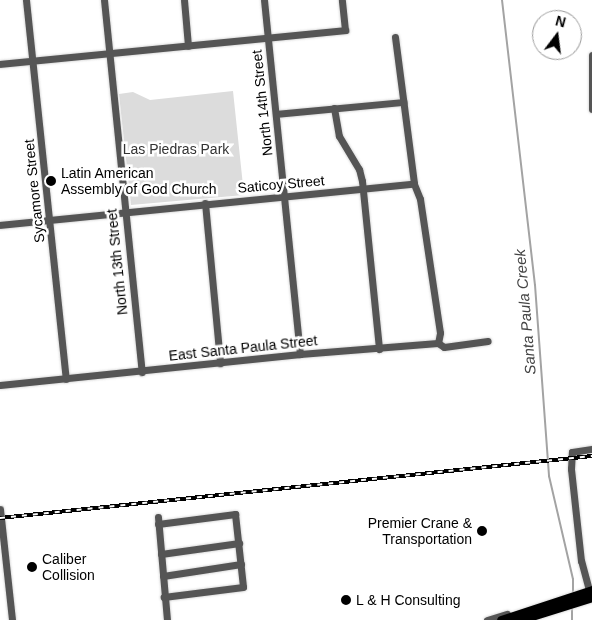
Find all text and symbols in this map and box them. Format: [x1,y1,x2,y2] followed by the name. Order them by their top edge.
[532,10,582,60] north arrow
[554,12,568,31] text: N
[248,49,276,157] street label: North 14th Street
[20,138,48,244] street label: Sycamore Street
[123,141,229,157] park label: Las Piedras Park
[61,165,217,198] place label: Latin American Assembly of God Church
[237,172,325,196] street label: Saticoy Street
[45,175,57,187] marker: Latin American Assembly of God Church
[103,208,131,316] street label: North 13th Street
[511,248,539,376] water label: Santa Paula Creek
[168,332,318,364] street label: East Santa Paula Street
[368,515,472,548] place label: Premier Crane & Transportation
[476,525,488,537] marker: Premier Crane & Transportation
[42,551,95,584] place label: Caliber Collision
[26,561,38,573] marker: Caliber Collision
[356,592,461,608] place label: L & H Consulting
[340,594,352,606] marker: L & H Consulting

